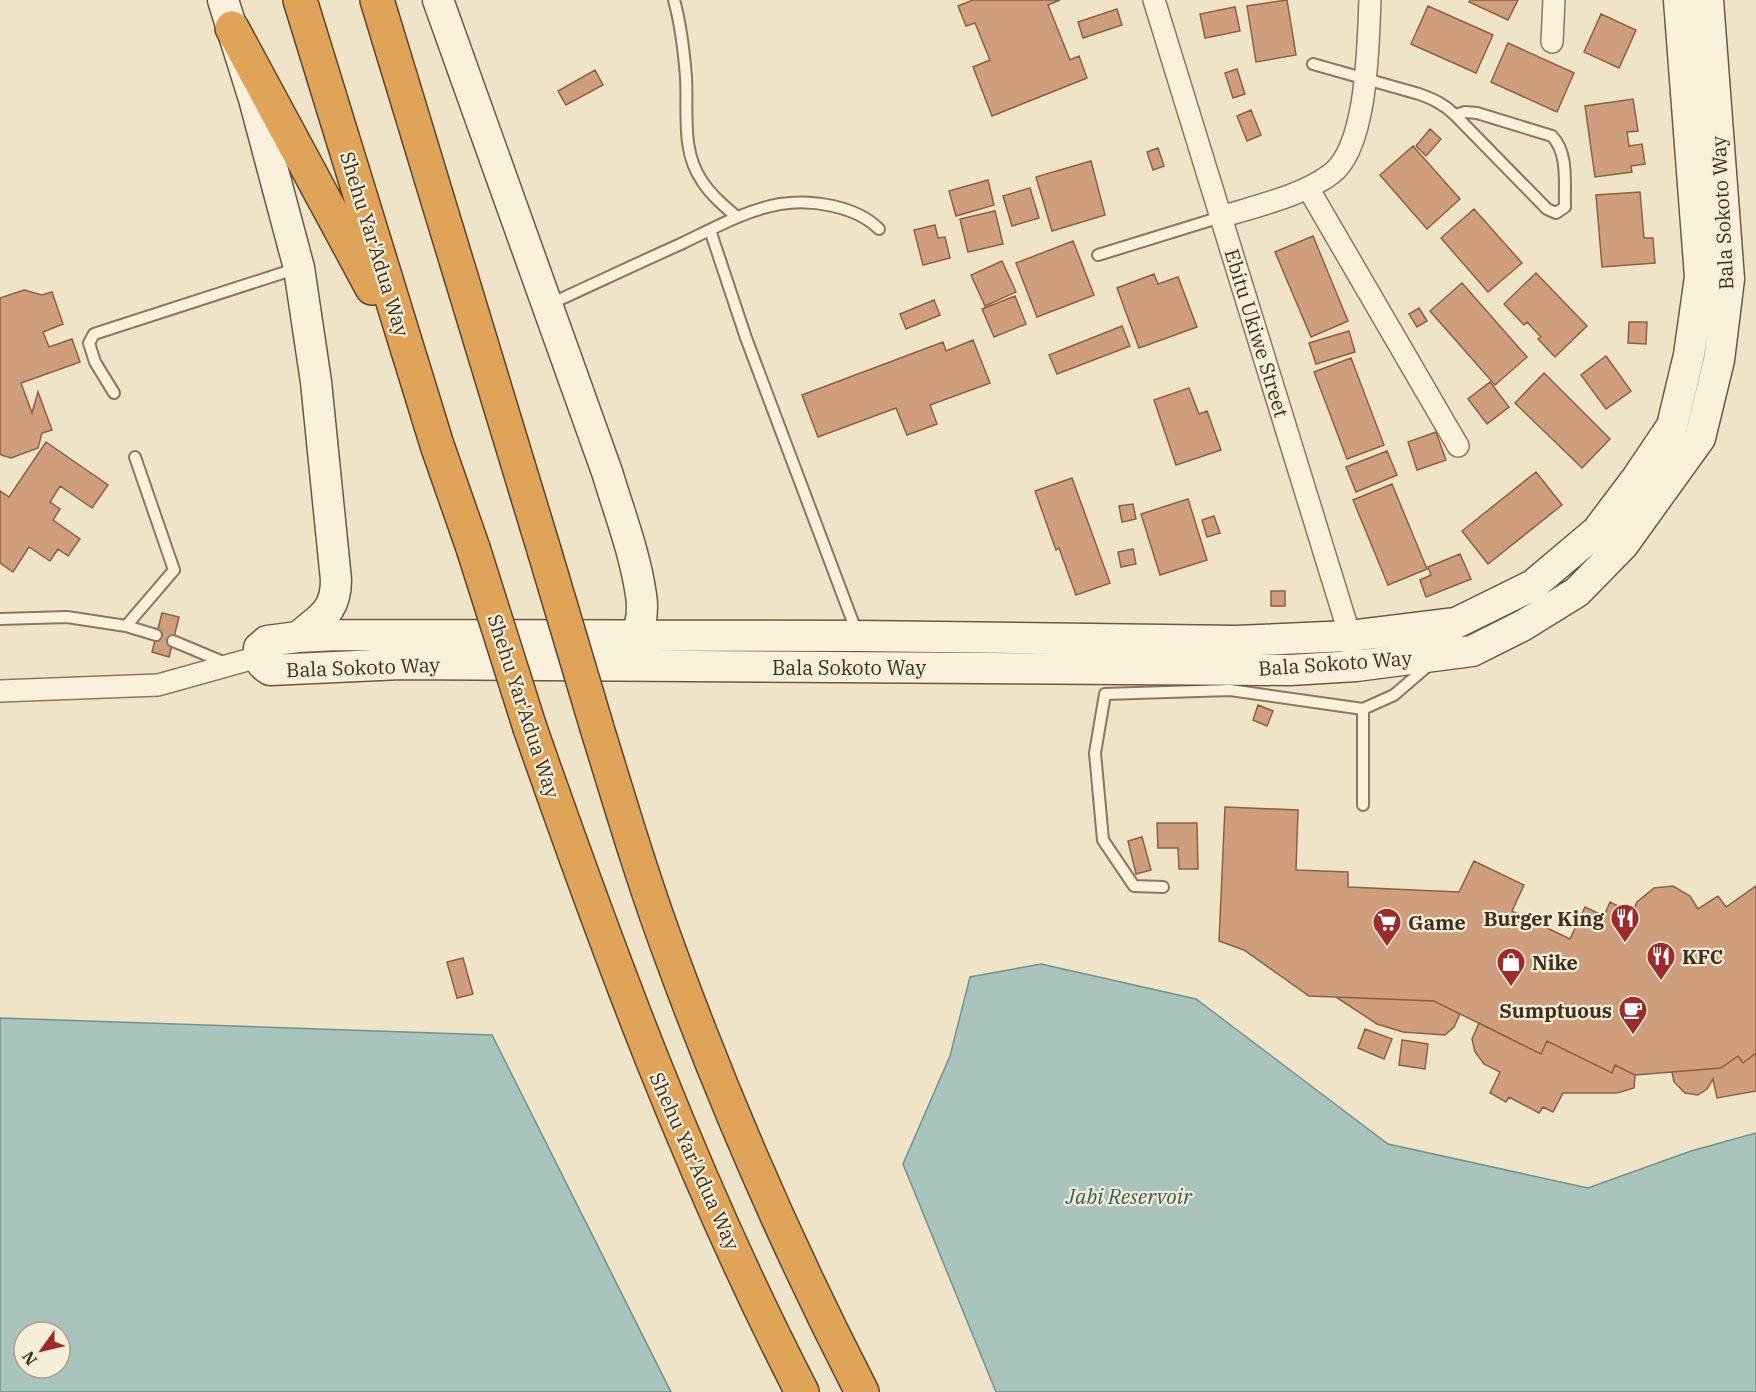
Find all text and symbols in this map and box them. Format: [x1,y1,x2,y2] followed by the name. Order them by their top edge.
[1704,135,1740,291] street label: Bala Sokoto Way
[334,148,416,340] street label: Shehu Yar'Adua Way
[1219,245,1295,421] street label: Ebitu Ukiwe Street
[481,610,567,802] street label: Shehu Yar'Adua Way
[1257,644,1413,682] street label: Bala Sokoto Way
[286,651,441,683] street label: Bala Sokoto Way
[772,654,926,681] street label: Bala Sokoto Way
[1609,902,1641,944] restaurant icon: Burger King
[1484,905,1604,932] place label: Burger King
[1371,906,1403,948] supermarket icon: Game
[1408,909,1466,936] place label: Game
[1645,940,1677,982] restaurant icon: KFC
[1682,943,1723,970] place label: KFC
[1495,946,1527,988] shop icon: Nike
[1532,949,1578,976] place label: Nike
[1617,994,1649,1036] cafe icon: Sumptuous
[1499,997,1612,1024] place label: Sumptuous
[644,1068,747,1255] street label: Shehu Yar'Adua Way
[1065,1182,1193,1210] water label: Jabi Reservoir
[12,1320,72,1380] north arrow
[18,1348,41,1369] text: N

